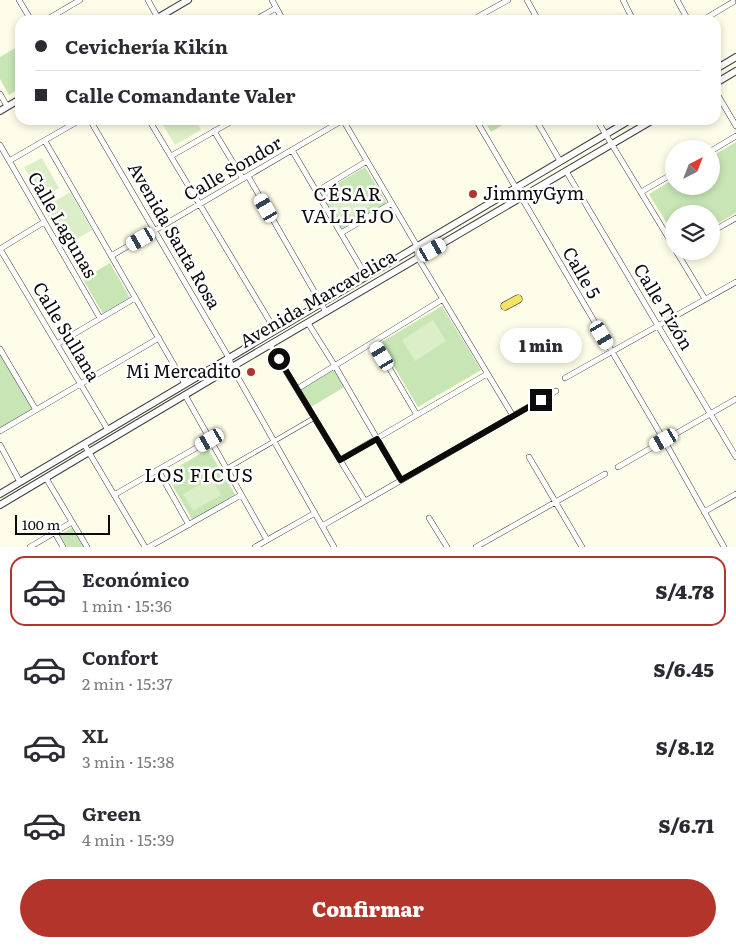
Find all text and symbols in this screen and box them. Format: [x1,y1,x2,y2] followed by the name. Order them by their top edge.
[65,32,228,60] text: Cevichería Kikín
[65,81,296,109] text: Calle Comandante Valer
[178,128,287,207] street label: Calle Sondor
[665,140,720,195] north arrow
[665,140,720,260] map controls
[122,157,229,314] street label: Avenida Santa Rosa
[22,166,105,283] street label: Calle Lagunas
[301,179,395,229] district label: CÉSAR VALLEJO
[483,179,584,206] place label: JimmyGym
[467,188,479,200] marker: JimmyGym
[252,191,279,225] car
[665,205,720,260] button: layers
[124,225,157,253] car
[415,236,448,264] car
[557,241,608,303] street label: Calle 5
[234,242,401,354] street label: Avenida Marcavelica
[628,258,701,355] street label: Calle Tizón
[27,276,108,386] street label: Calle Sullana
[587,318,616,352] car
[500,328,582,362] callout: 1 min
[519,333,563,357] text: 1 min
[367,339,396,373] car
[268,348,290,370] route start
[126,357,241,384] place label: Mi Mercadito
[245,366,257,378] marker: Mi Mercadito
[530,389,552,411] route end
[193,426,226,454] car
[647,426,680,454] car
[144,460,254,488] district label: LOS FICUS
[15,512,110,535] scale bar
[22,514,60,534] text: 100 m
[82,565,189,593] text: Económico
[22,569,67,614] icon: car
[655,577,714,605] text: S/4.78
[82,593,172,617] text: 1 min · 15:36
[82,643,158,671] text: Confort
[22,647,67,692] icon: car
[654,655,714,683] text: S/6.45
[82,671,173,695] text: 2 min · 15:37
[82,721,109,749] text: XL
[22,725,67,770] icon: car
[656,733,714,761] text: S/8.12
[82,749,174,773] text: 3 min · 15:38
[82,799,141,827] text: Green
[22,803,67,848] icon: car
[658,811,714,839] text: S/6.71
[82,827,174,851] text: 4 min · 15:39
[20,879,716,937] button: Confirmar

